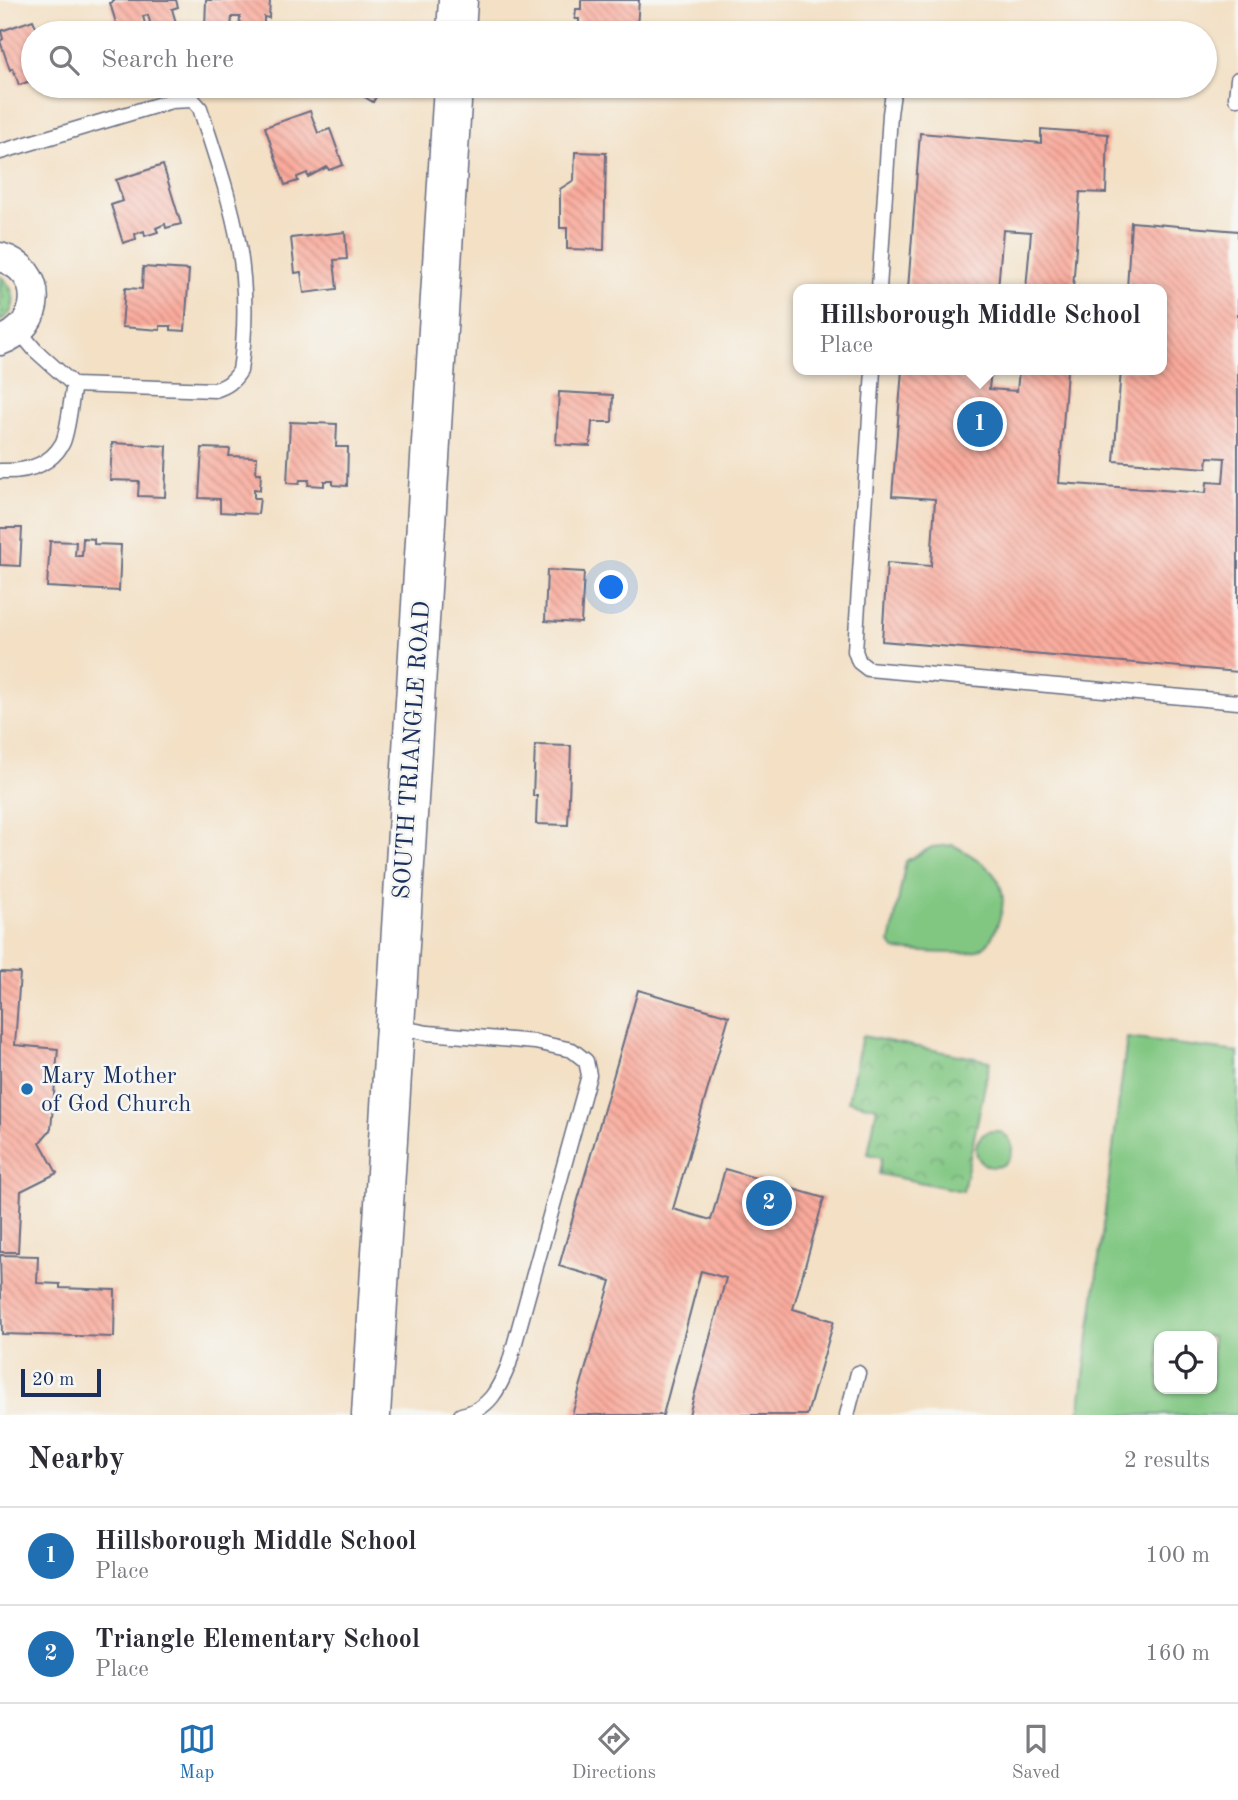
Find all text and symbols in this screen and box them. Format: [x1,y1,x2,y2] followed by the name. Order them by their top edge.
[21,21,1217,98] search box
[45,41,83,79] icon: search
[101,47,234,73] text: Search here
[793,284,1167,375] popup
[819,303,1141,329] text: Hillsborough Middle School
[819,334,873,357] text: Place
[957,398,1003,450] pin: 1
[594,570,628,604] your location
[391,600,435,900] street label: SOUTH TRIANGLE ROAD
[41,1065,191,1117] place label: Mary Mother of God Church
[19,1081,35,1097] marker: Mary Mother of God Church
[746,1177,792,1229] pin: 2
[1154,1331,1217,1394] map controls
[1154,1331,1217,1394] button: locate
[21,1366,102,1398] scale bar
[32,1371,74,1390] text: 20 m
[28,1445,125,1475] text: Nearby
[1124,1449,1210,1472] text: 2 results
[95,1529,417,1555] text: Hillsborough Middle School
[44,1544,58,1567] text: 1
[1145,1544,1210,1567] text: 100 m
[95,1560,149,1583] text: Place
[95,1627,420,1653] text: Triangle Elementary School
[44,1642,58,1665] text: 2
[1145,1642,1210,1665] text: 160 m
[95,1658,149,1681] text: Place
[178,1720,216,1785] tab: Map
[572,1720,656,1785] tab: Directions
[1012,1720,1060,1785] tab: Saved

